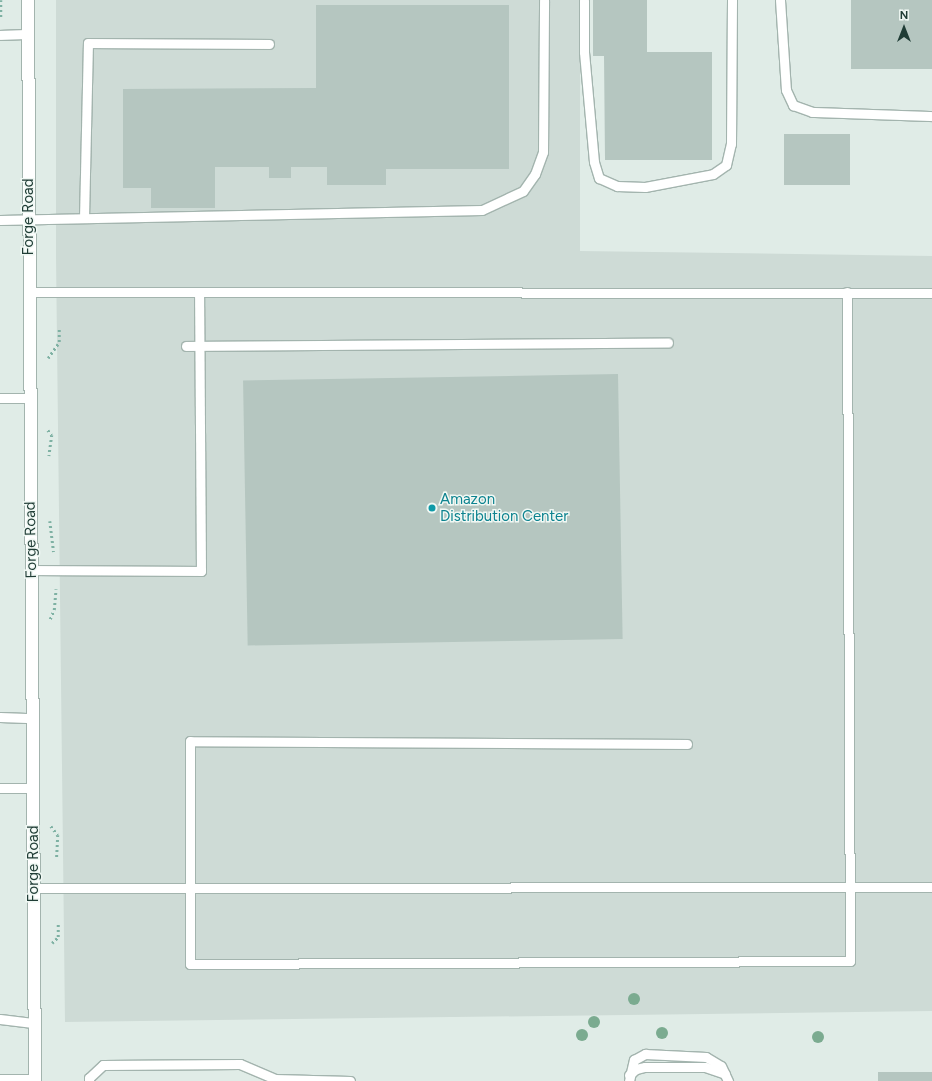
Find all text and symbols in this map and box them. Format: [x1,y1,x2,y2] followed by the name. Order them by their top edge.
[884,8,924,48] north arrow
[900,9,908,22] text: N
[20,178,38,256] street label: Forge Road
[440,490,568,525] place label: Amazon Distribution Center
[21,501,41,579] street label: Forge Road
[427,503,437,513] marker: Amazon Distribution Center
[25,825,43,903] street label: Forge Road

